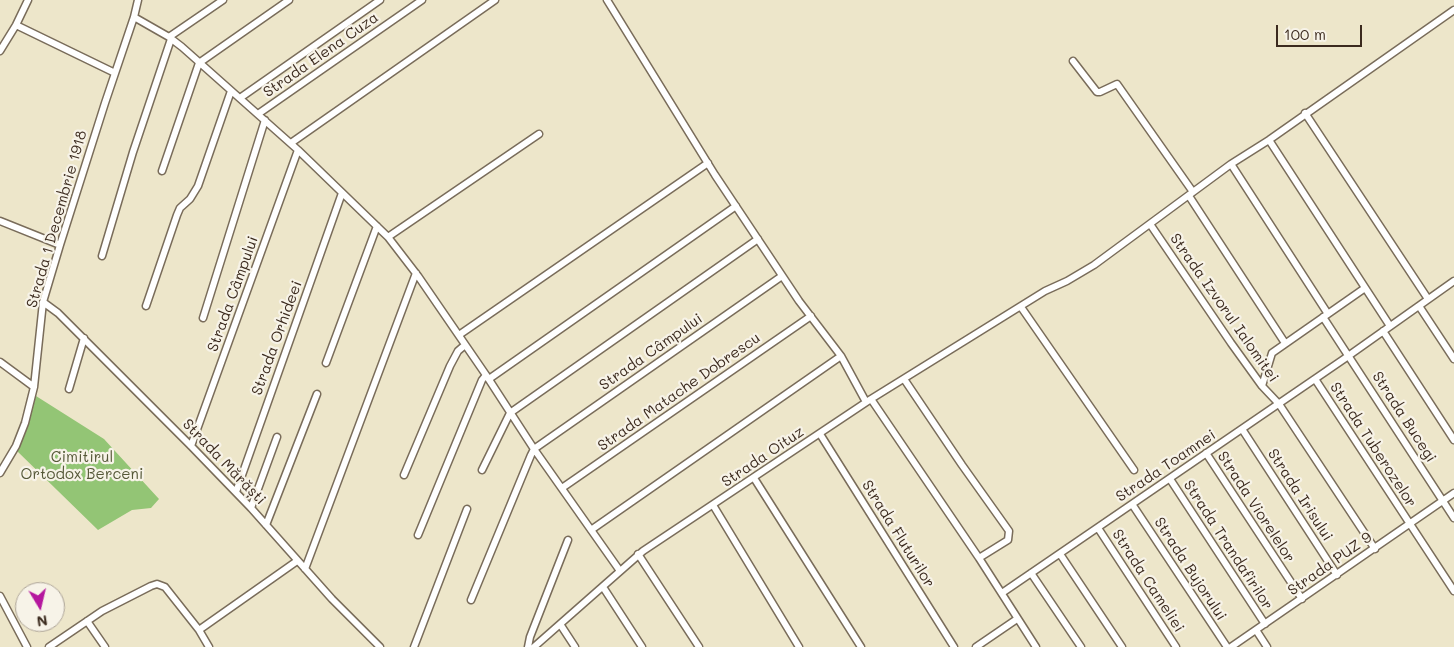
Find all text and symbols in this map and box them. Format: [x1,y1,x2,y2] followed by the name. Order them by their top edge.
[260,9,382,101] street label: Strada Elena Cuza
[1279,15,1365,47] scale bar
[1284,24,1326,44] text: 100 m
[23,128,91,310] street label: Strada 1 Decembrie 1918
[1166,230,1282,386] street label: Strada Izvorul Ialomitei
[204,234,262,354] street label: Strada Câmpului
[248,278,306,398] street label: Strada Orhideei
[596,310,706,394] street label: Strada Câmpului
[594,329,764,455] street label: Strada Matache Dobrescu
[1368,368,1440,466] street label: Strada Bucegi
[1326,379,1420,511] street label: Strada Tuberozelor
[179,415,269,509] street label: Strada Mărăști
[719,423,807,491] street label: Strada Oituz
[1113,426,1219,506] street label: Strada Toamnei
[1263,446,1337,544] street label: Strada Irisului
[21,448,143,483] park label: Cimitirul Ortodox Berceni
[1213,448,1299,566] street label: Strada Viorelelor
[858,477,938,591] street label: Strada Fluturilor
[1179,477,1277,613] street label: Strada Trandafirilor
[1150,514,1230,624] street label: Strada Bujorului
[1108,526,1188,636] street label: Strada Cameliei
[1284,528,1376,600] street label: Strada PUZ 9
[15,582,65,632] north arrow
[36,611,49,632] text: N

